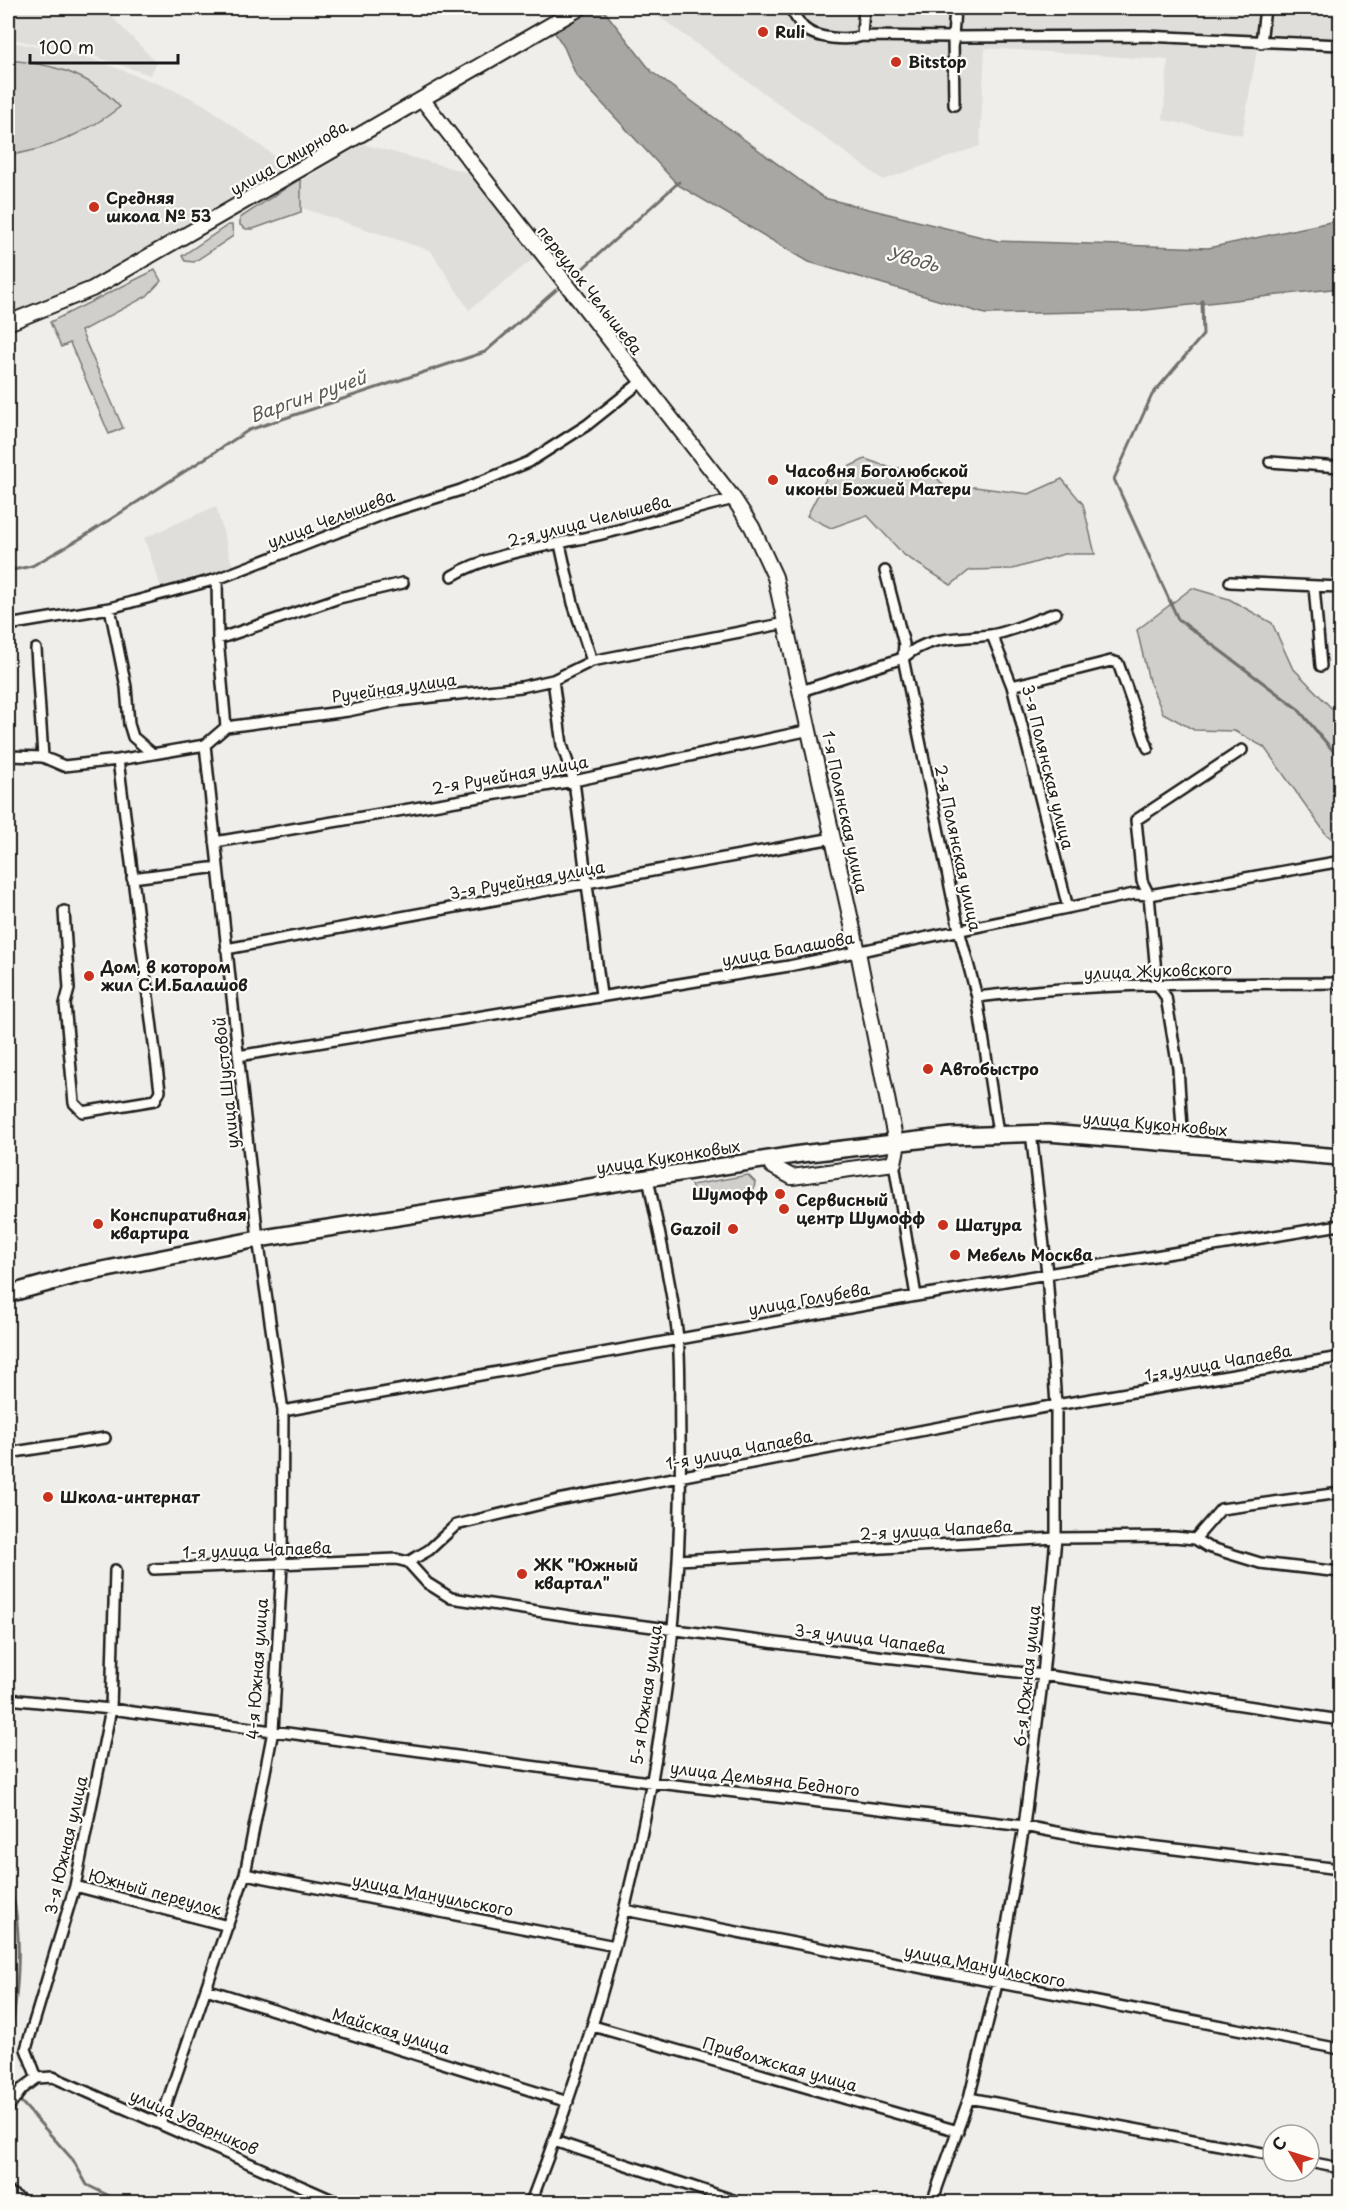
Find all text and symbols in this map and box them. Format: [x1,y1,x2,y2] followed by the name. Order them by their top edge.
[775,19,805,43] place label: Ruli
[756,25,770,39] marker: Ruli
[30,27,178,65] scale bar
[39,33,94,60] text: 100 m
[908,49,967,73] place label: Bitstop
[889,55,903,69] marker: Bitstop
[225,114,352,201] street label: улица Смирнова
[106,185,211,227] place label: Средняя школа № 53
[87,200,101,214] marker: Средняя школа № 53
[533,220,649,359] street label: переулок Челышева
[885,239,943,278] water label: Уводь
[246,362,372,428] water label: Варгин ручей
[785,458,971,500] place label: Часовня Боголюбской иконы Божией Матери
[766,473,780,487] marker: Часовня Боголюбской иконы Божией Матери
[263,483,398,553] street label: улица Челышева
[505,488,673,552] street label: 2-я улица Челышева
[330,666,458,708] street label: Ручейная улица
[1017,682,1081,852] street label: 3-я Полянская улица
[817,728,875,895] street label: 1-я Полянская улица
[430,748,590,800] street label: 2-я Ручейная улица
[930,762,988,933] street label: 2-я Полянская улица
[447,854,606,905] street label: 3-я Ручейная улица
[720,925,856,971] street label: улица Балашова
[100,954,248,996] place label: Дом, в котором жил С.И.Балашов
[1083,955,1233,985] street label: улица Жуковского
[82,969,96,983] marker: Дом, в котором жил С.И.Балашов
[206,1016,244,1150] street label: улица Шустовой
[940,1056,1039,1080] place label: Автобыстро
[921,1062,935,1076] marker: Автобыстро
[1082,1105,1229,1141] street label: улица Куконковых
[594,1133,742,1179] street label: улица Куконковых
[692,1181,768,1205] place label: Шумофф
[773,1187,787,1201] marker: Шумофф
[796,1187,925,1229] place label: Сервисный центр Шумофф
[110,1202,247,1244] place label: Конспиративная квартира
[777,1202,791,1216] marker: Сервисный центр Шумофф
[955,1212,1022,1236] place label: Шатура
[670,1216,721,1240] place label: Gazoil
[91,1217,105,1231] marker: Конспиративная квартира
[936,1218,950,1232] marker: Шатура
[726,1222,740,1236] marker: Gazoil
[967,1242,1093,1266] place label: Мебель Москва
[948,1248,962,1262] marker: Мебель Москва
[746,1276,872,1321] street label: улица Голубева
[1142,1337,1293,1387] street label: 1-я улица Чапаева
[663,1423,814,1475] street label: 1-я улица Чапаева
[60,1484,201,1508] place label: Школа-интернат
[41,1490,55,1504] marker: Школа-интернат
[859,1513,1013,1545] street label: 2-я улица Чапаева
[182,1534,332,1564] street label: 1-я улица Чапаева
[533,1552,638,1594] place label: ЖК "Южный квартал"
[515,1567,529,1581] marker: ЖК "Южный квартал"
[239,1597,273,1740] street label: 4-я Южная улица
[1007,1604,1045,1748] street label: 6-я Южная улица
[793,1617,947,1659] street label: 3-я улица Чапаева
[623,1623,667,1767] street label: 5-я Южная улица
[669,1754,861,1802] street label: улица Демьяна Бедного
[37,1773,93,1917] street label: 3-я Южная улица
[86,1862,225,1920] street label: Южный переулок
[351,1867,516,1921] street label: улица Мануильского
[903,1938,1068,1992] street label: улица Мануильского
[329,2001,453,2059] street label: Майская улица
[700,2029,860,2097] street label: Приволжская улица
[126,2082,262,2160] street label: улица Ударников
[1261,2123,1321,2183] north arrow
[1265,2131,1292,2155] text: С

